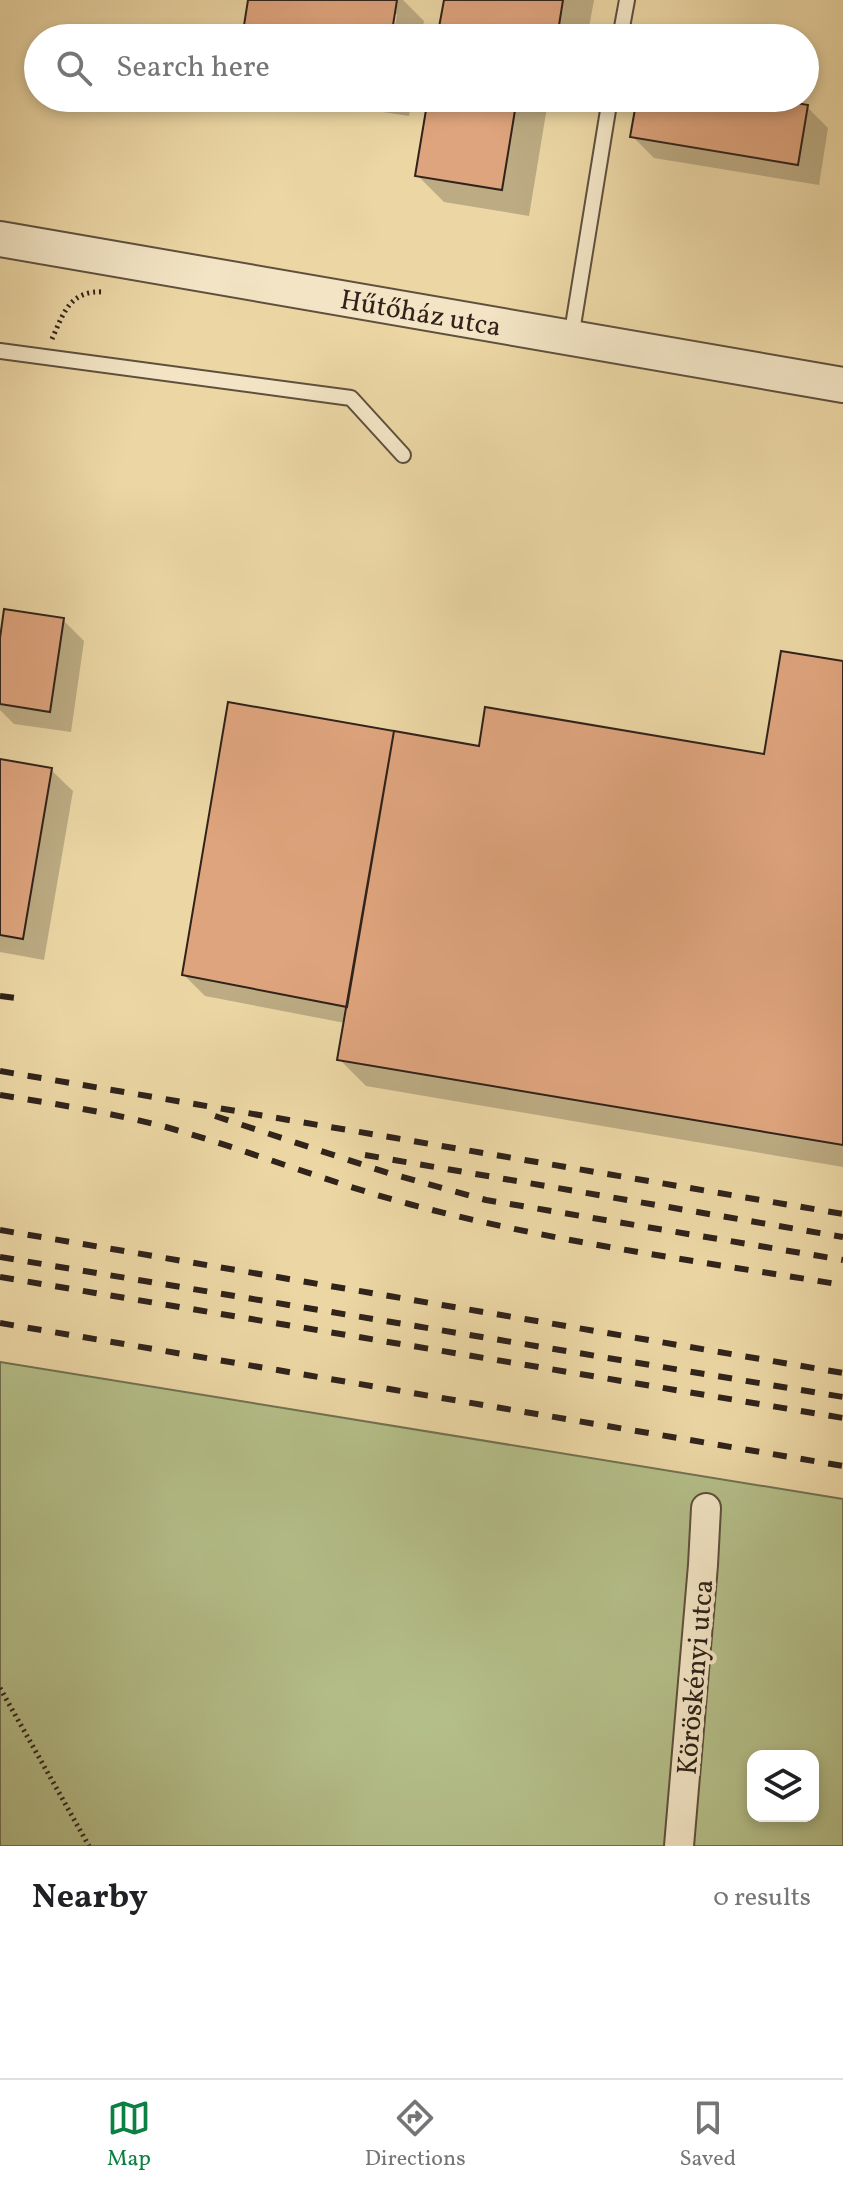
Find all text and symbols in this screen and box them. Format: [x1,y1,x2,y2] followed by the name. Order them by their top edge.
[24,24,819,112] search box
[52,46,96,90] icon: search
[116,47,270,89] text: Search here
[337,281,504,348] street label: Hűtőház utca
[669,1578,724,1777] street label: Köröskényi utca
[747,1750,819,1822] map controls
[747,1750,819,1822] button: layers
[32,1875,148,1922] text: Nearby
[713,1880,811,1916] text: 0 results
[107,2096,151,2175] tab: Map
[365,2096,466,2175] tab: Directions
[679,2096,736,2175] tab: Saved

